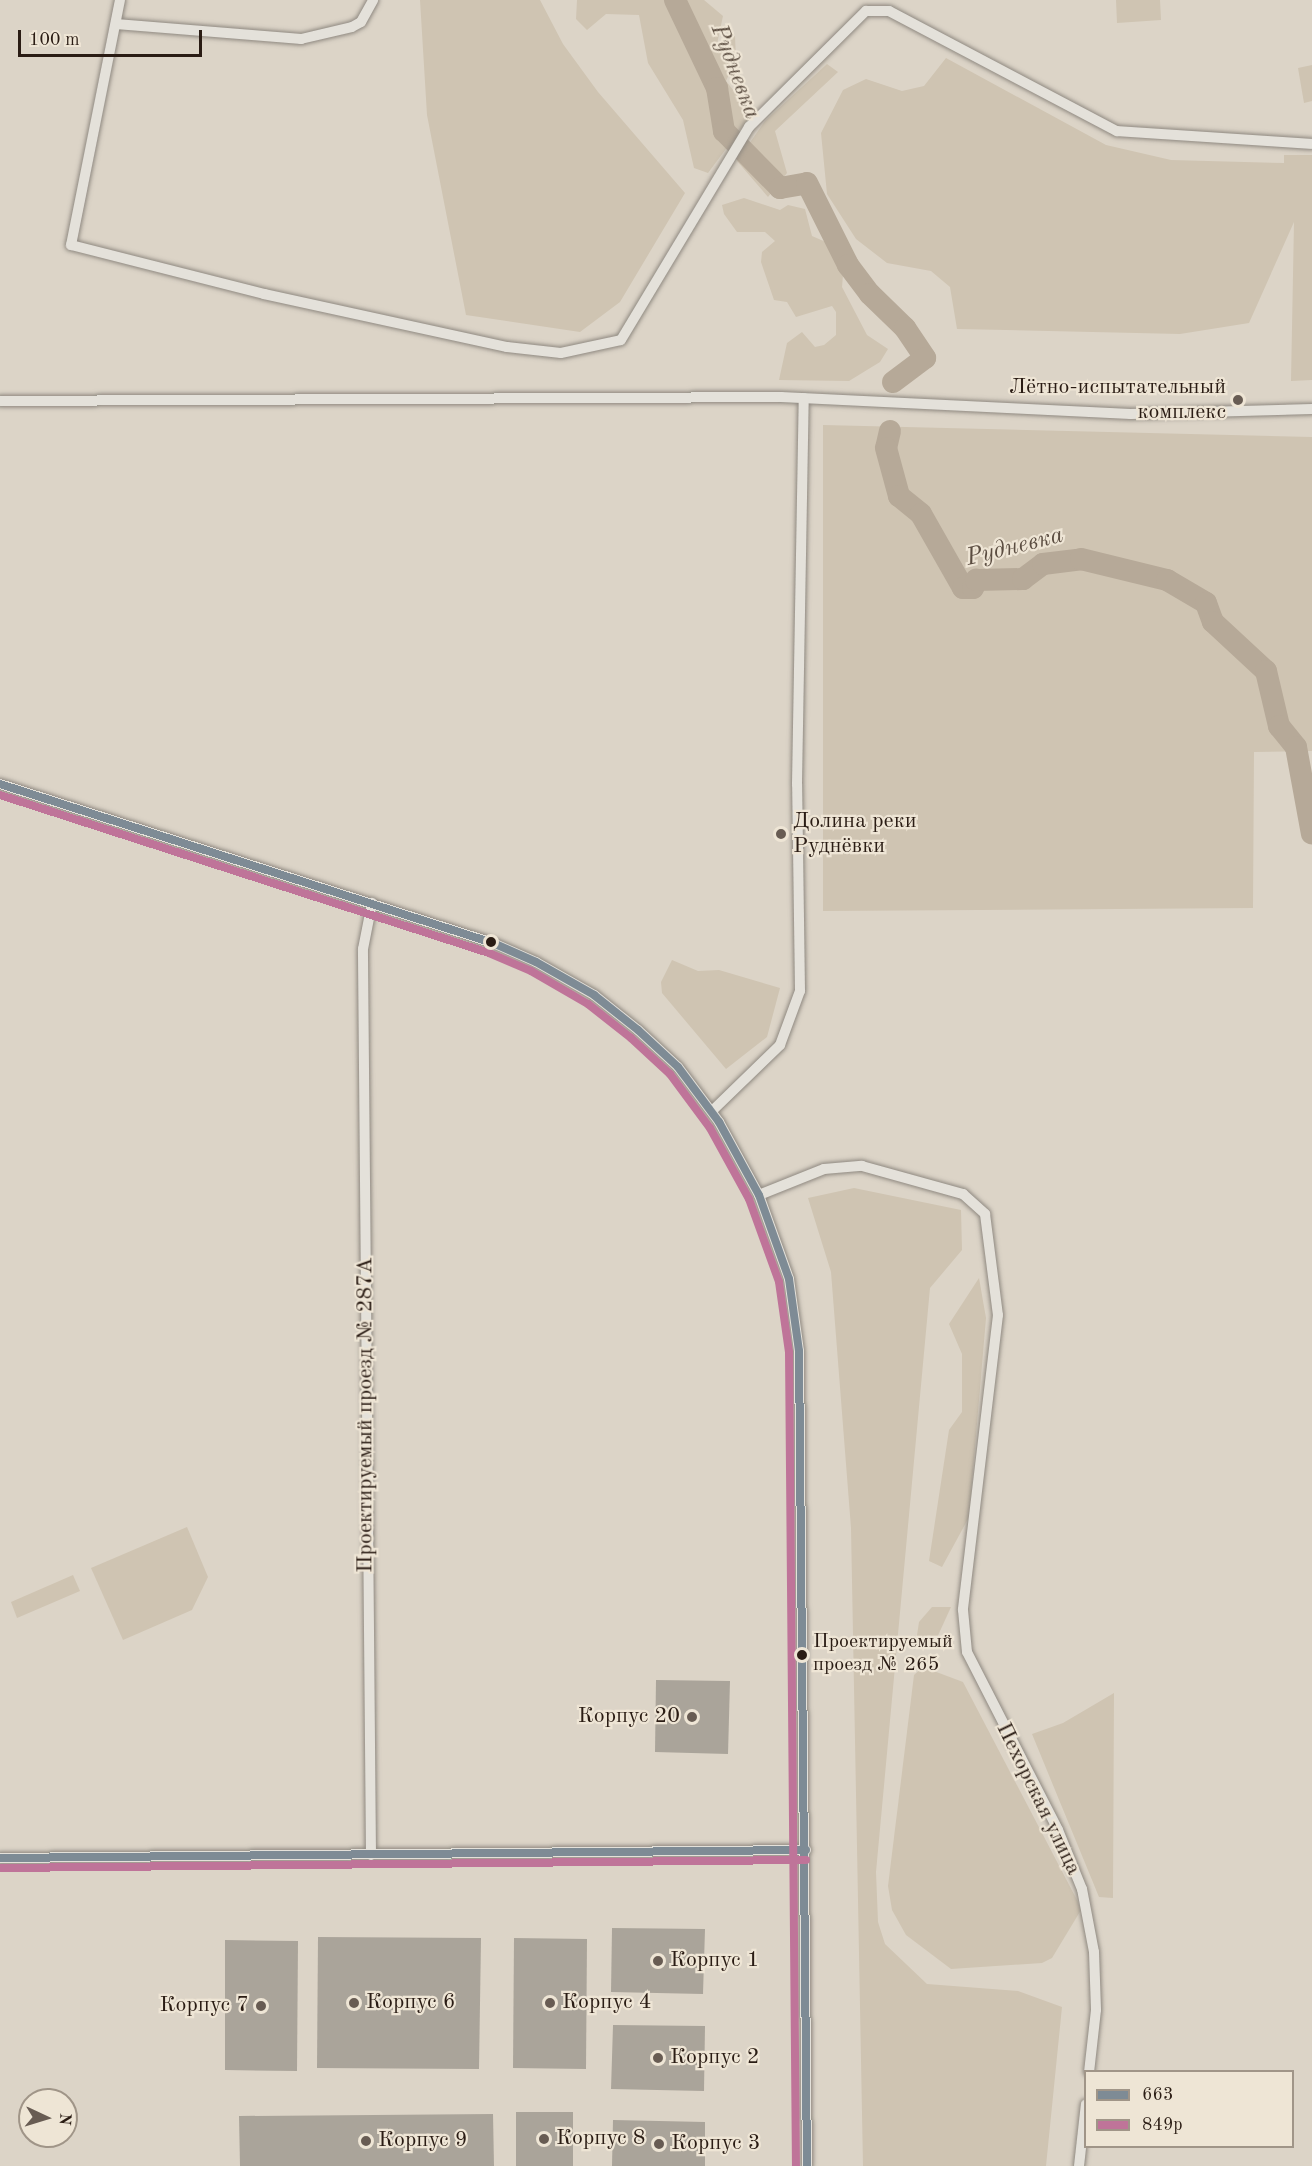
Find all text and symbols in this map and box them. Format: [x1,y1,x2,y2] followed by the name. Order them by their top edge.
[21,18,206,56] scale bar
[703,20,765,124] water label: Рудневка
[29,31,80,49] text: 100 m
[1009,374,1226,426] place label: Лётно-испытательный комплекс
[1231,393,1245,407] marker: Лётно-испытательный комплекс
[963,522,1067,574] water label: Рудневка
[793,808,917,860] place label: Долина реки Руднёвки
[774,827,788,841] marker: Долина реки Руднёвки
[485,936,497,948] unlabelled marker
[353,1257,379,1573] street label: Проектируемый проезд № 287А
[813,1631,953,1678] place label: Проектируемый проезд № 265
[796,1649,808,1661] marker: Проектируемый проезд № 265
[578,1704,680,1730] place label: Корпус 20
[685,1710,699,1724] marker: Корпус 20
[990,1719,1086,1879] street label: Пехорская улица
[670,1948,759,1974] place label: Корпус 1
[651,1954,665,1968] marker: Корпус 1
[366,1990,455,2016] place label: Корпус 6
[562,1990,651,2016] place label: Корпус 4
[160,1993,249,2019] place label: Корпус 7
[347,1996,361,2010] marker: Корпус 6
[543,1996,557,2010] marker: Корпус 4
[254,1999,268,2013] marker: Корпус 7
[670,2045,759,2071] place label: Корпус 2
[651,2051,665,2065] marker: Корпус 2
[1084,2070,1294,2148] legend
[1142,2086,1173,2104] text: 663
[18,2088,78,2148] north arrow
[56,2112,72,2126] text: N
[1142,2116,1183,2134] text: 849р
[556,2126,645,2152] place label: Корпус 8
[378,2128,467,2154] place label: Корпус 9
[671,2131,760,2157] place label: Корпус 3
[537,2132,551,2146] marker: Корпус 8
[359,2134,373,2148] marker: Корпус 9
[652,2137,666,2151] marker: Корпус 3

